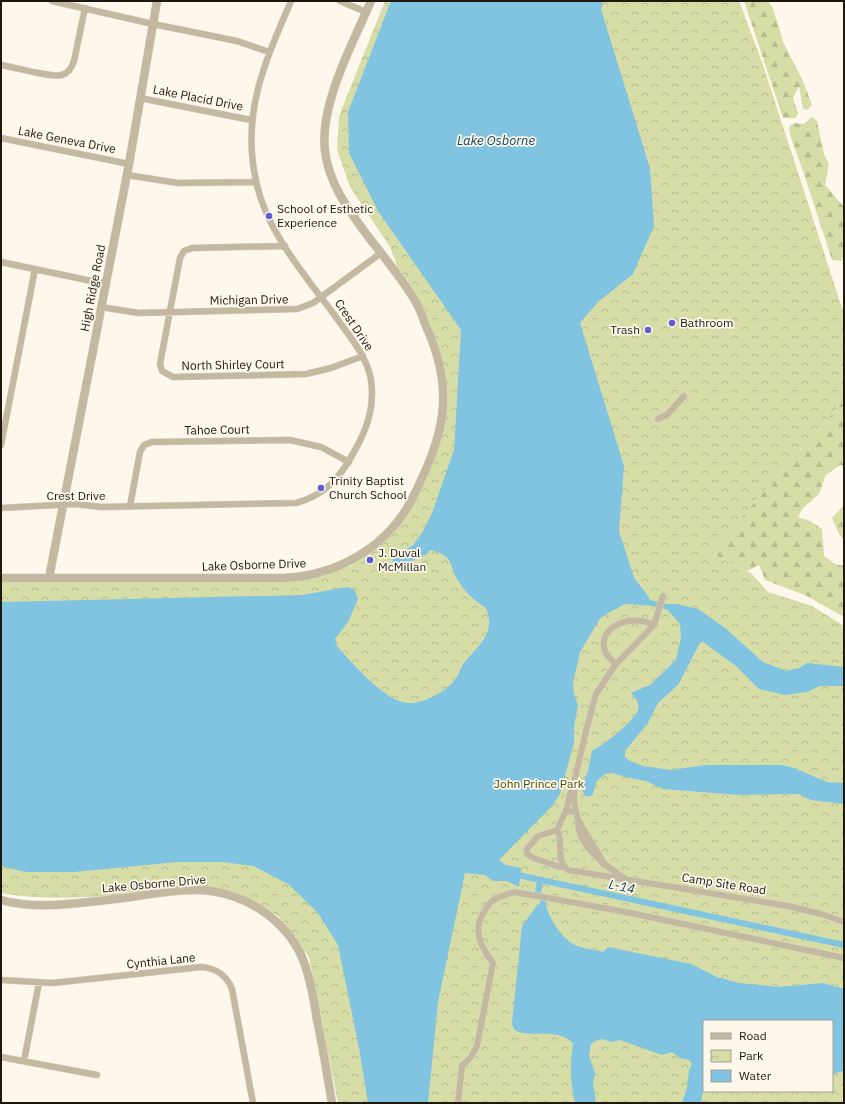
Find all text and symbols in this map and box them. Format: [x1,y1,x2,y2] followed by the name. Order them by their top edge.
[152,81,245,114] street label: Lake Placid Drive
[17,123,118,156] street label: Lake Geneva Drive
[457,132,535,149] water label: Lake Osborne
[277,201,373,230] place label: School of Esthetic Experience
[264,211,274,221] marker: School of Esthetic Experience
[77,243,108,333] street label: High Ridge Road
[209,291,289,308] street label: Michigan Drive
[332,296,377,354] street label: Crest Drive
[680,315,734,330] place label: Bathroom
[667,318,677,328] marker: Bathroom
[610,322,640,337] place label: Trash
[643,325,653,335] marker: Trash
[181,356,285,373] street label: North Shirley Court
[184,421,250,438] street label: Tahoe Court
[329,473,407,502] place label: Trinity Baptist Church School
[316,483,326,493] marker: Trinity Baptist Church School
[46,488,106,503] street label: Crest Drive
[378,545,426,574] place label: J. Duval McMillan
[202,555,307,574] street label: Lake Osborne Drive
[365,555,375,565] marker: J. Duval McMillan
[494,776,585,791] park label: John Prince Park
[681,869,767,898] street label: Camp Site Road
[101,871,207,896] street label: Lake Osborne Drive
[607,875,637,898] water label: L-14
[126,949,197,972] street label: Cynthia Lane
[703,1020,833,1092] legend
[739,1028,767,1043] text: Road
[739,1048,764,1063] text: Park
[739,1068,772,1083] text: Water

